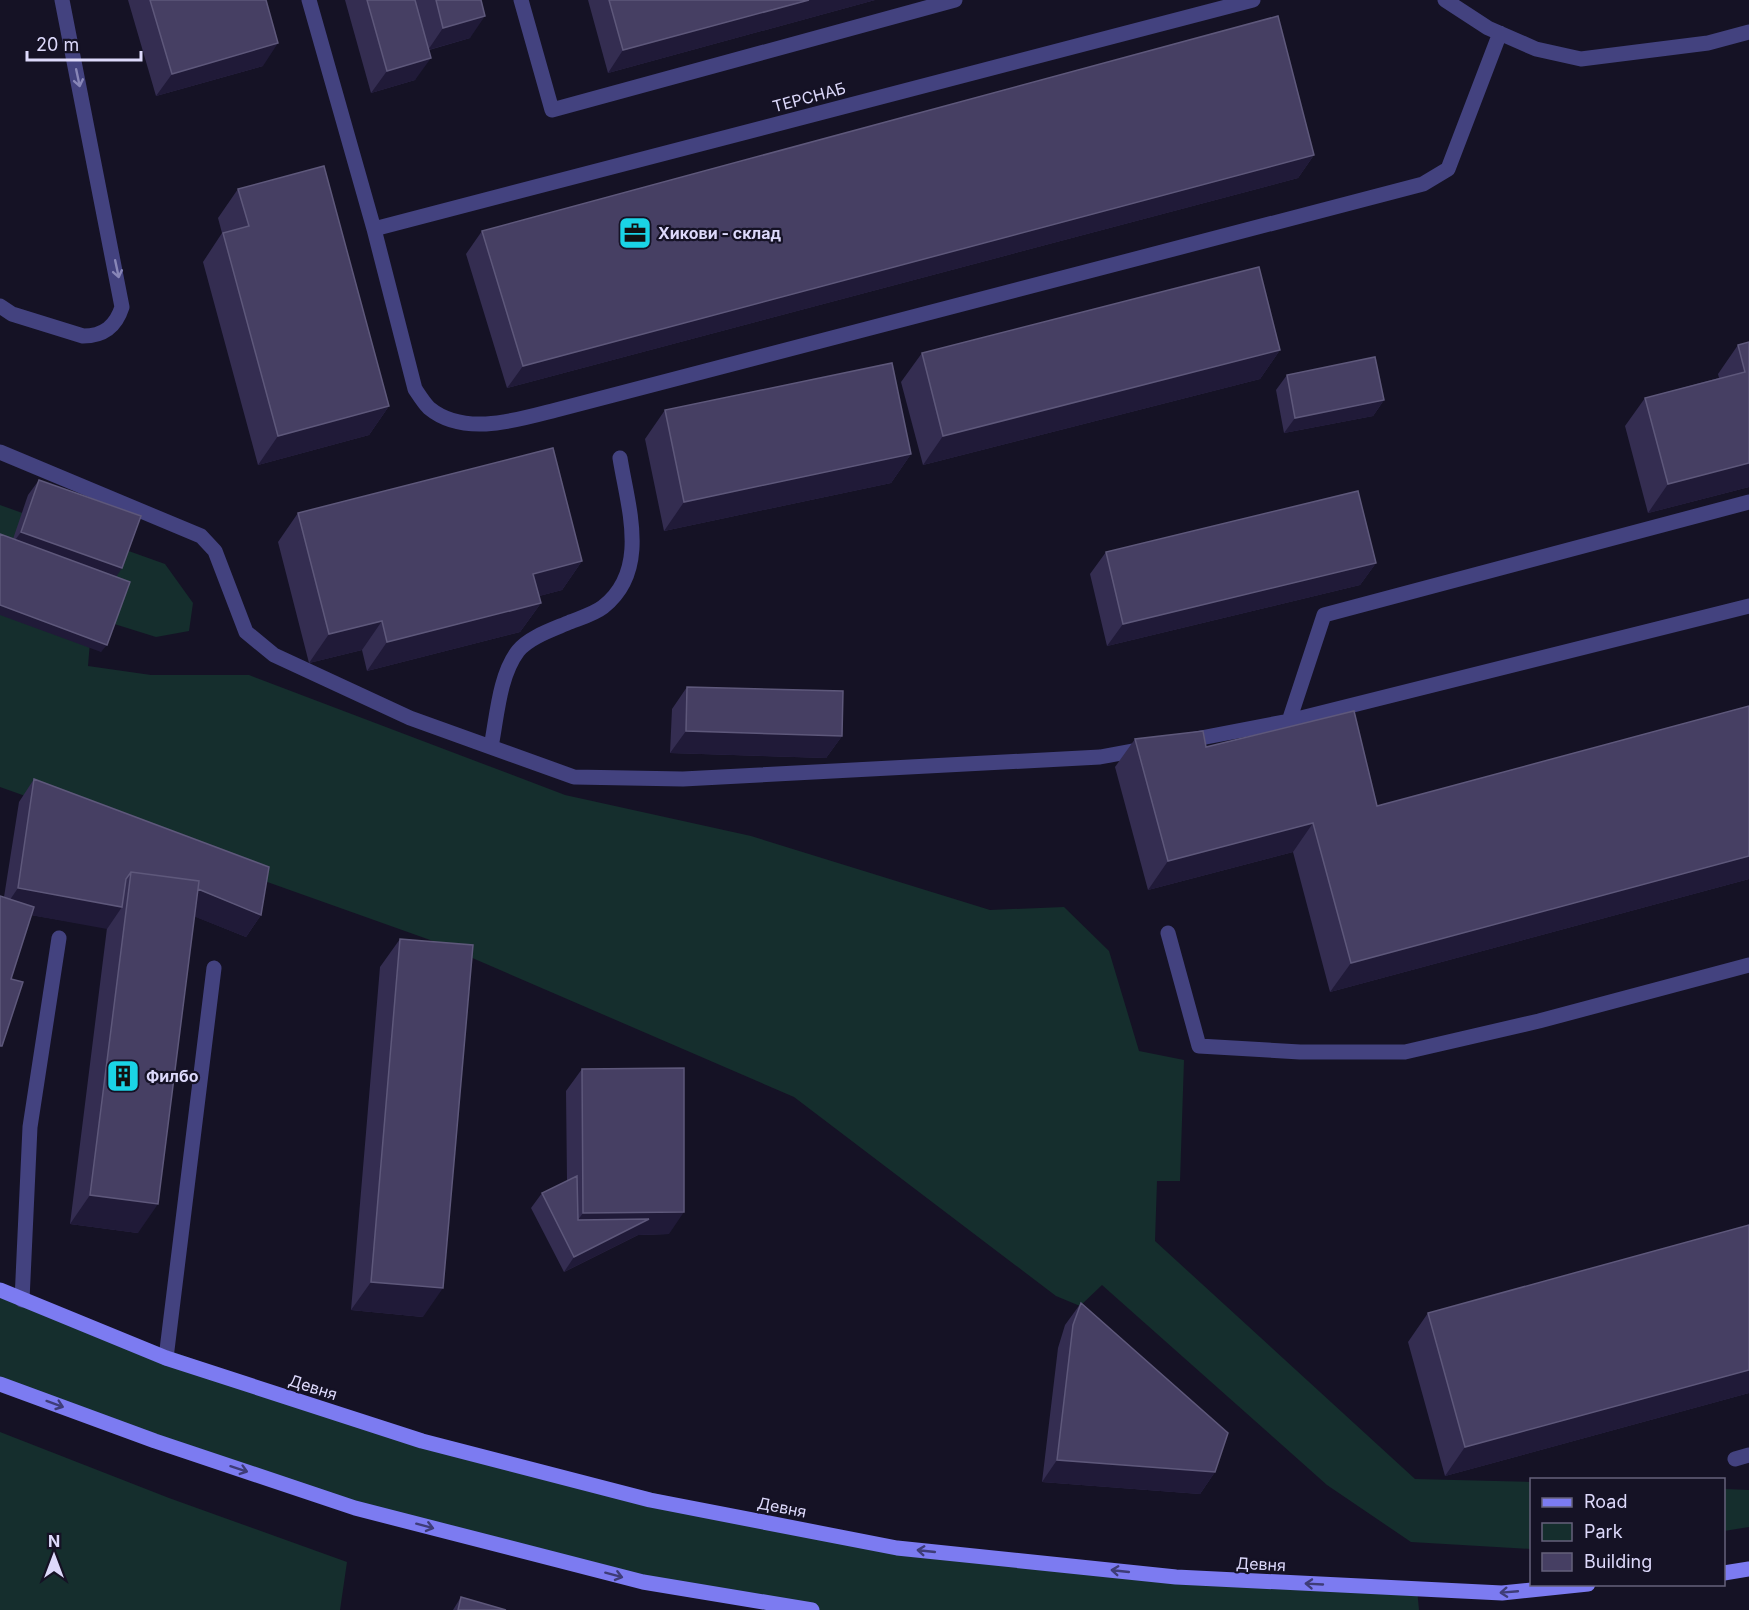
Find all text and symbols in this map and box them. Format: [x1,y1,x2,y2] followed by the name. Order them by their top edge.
[27,24,141,62] scale bar
[36,34,79,55] text: 20 m
[72,68,84,87] one-way arrow
[770,78,848,116] street label: ТЕРСНАБ
[617,215,653,251] office icon: Хикови - склад
[658,223,782,243] place label: Хикови - склад
[111,259,123,278] one-way arrow
[105,1058,141,1094] building icon: Филбо
[146,1066,199,1086] place label: Филбо
[286,1370,340,1404] street label: Девня
[45,1399,64,1410] one-way arrow
[229,1464,248,1475] one-way arrow
[1530,1478,1725,1586] legend
[1584,1491,1627,1512] text: Road
[756,1492,808,1522] street label: Девня
[415,1520,434,1532] one-way arrow
[1584,1521,1623,1542] text: Park
[24,1526,84,1586] north arrow
[48,1531,60,1551] text: N
[916,1545,936,1556] one-way arrow
[1584,1551,1652,1572] text: Building
[1236,1553,1286,1575] street label: Девня
[1110,1566,1130,1577] one-way arrow
[604,1569,623,1581] one-way arrow
[1305,1579,1325,1590] one-way arrow
[1500,1587,1520,1598] one-way arrow

